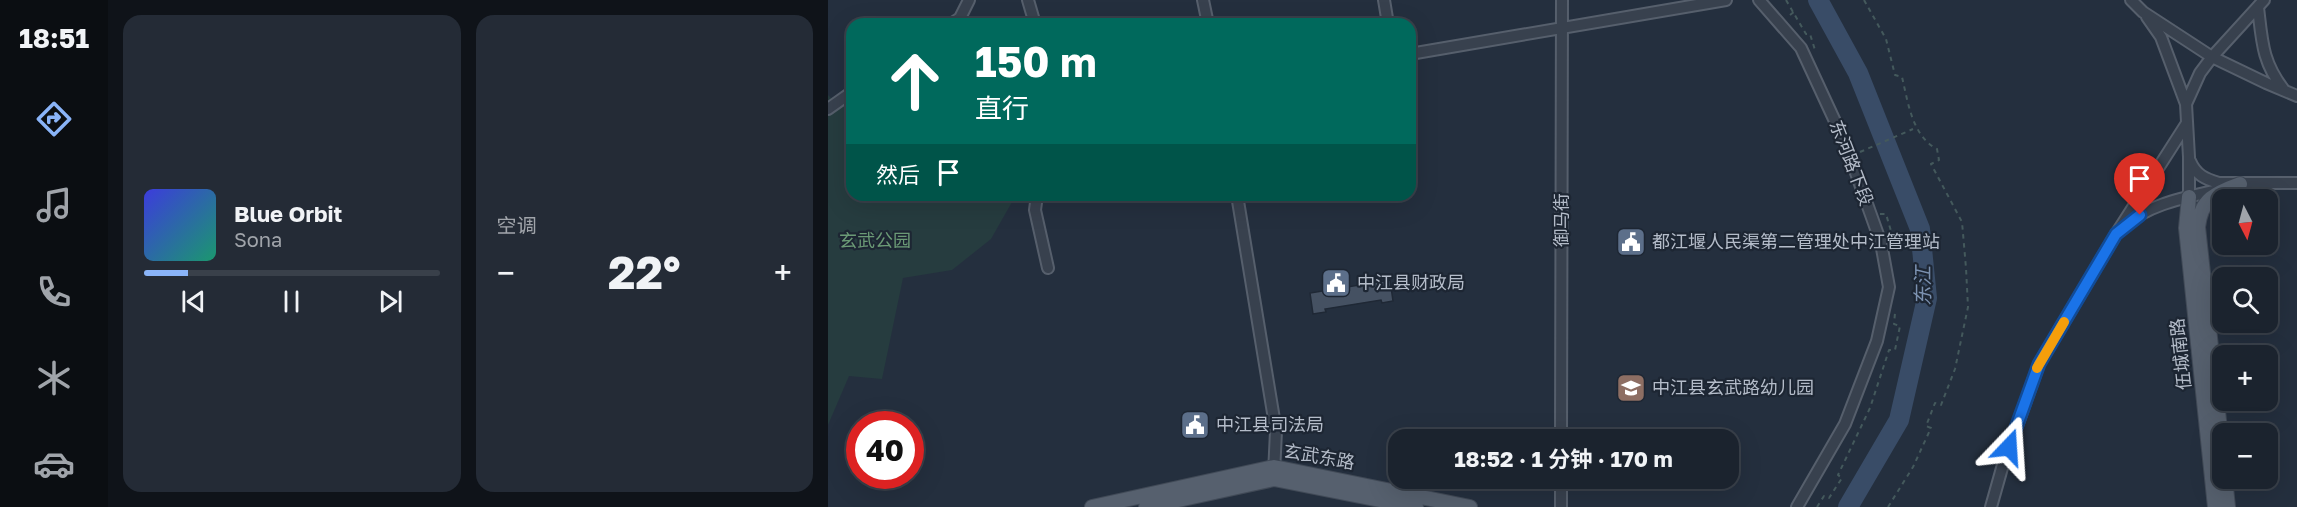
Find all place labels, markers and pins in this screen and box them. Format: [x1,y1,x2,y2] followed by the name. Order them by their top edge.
[2114,153,2165,215] pin
[1615,226,1647,258] public building icon: 都江堰人民渠第二管理处中江管理站
[1652,230,1940,252] place label: 都江堰人民渠第二管理处中江管理站
[1320,267,1352,299] public building icon: 中江县财政局
[1357,271,1465,293] place label: 中江县财政局
[1615,372,1647,404] school or university icon: 中江县玄武路幼儿园
[1652,376,1814,398] place label: 中江县玄武路幼儿园
[1179,409,1211,441] public building icon: 中江县司法局
[1216,413,1324,435] place label: 中江县司法局

